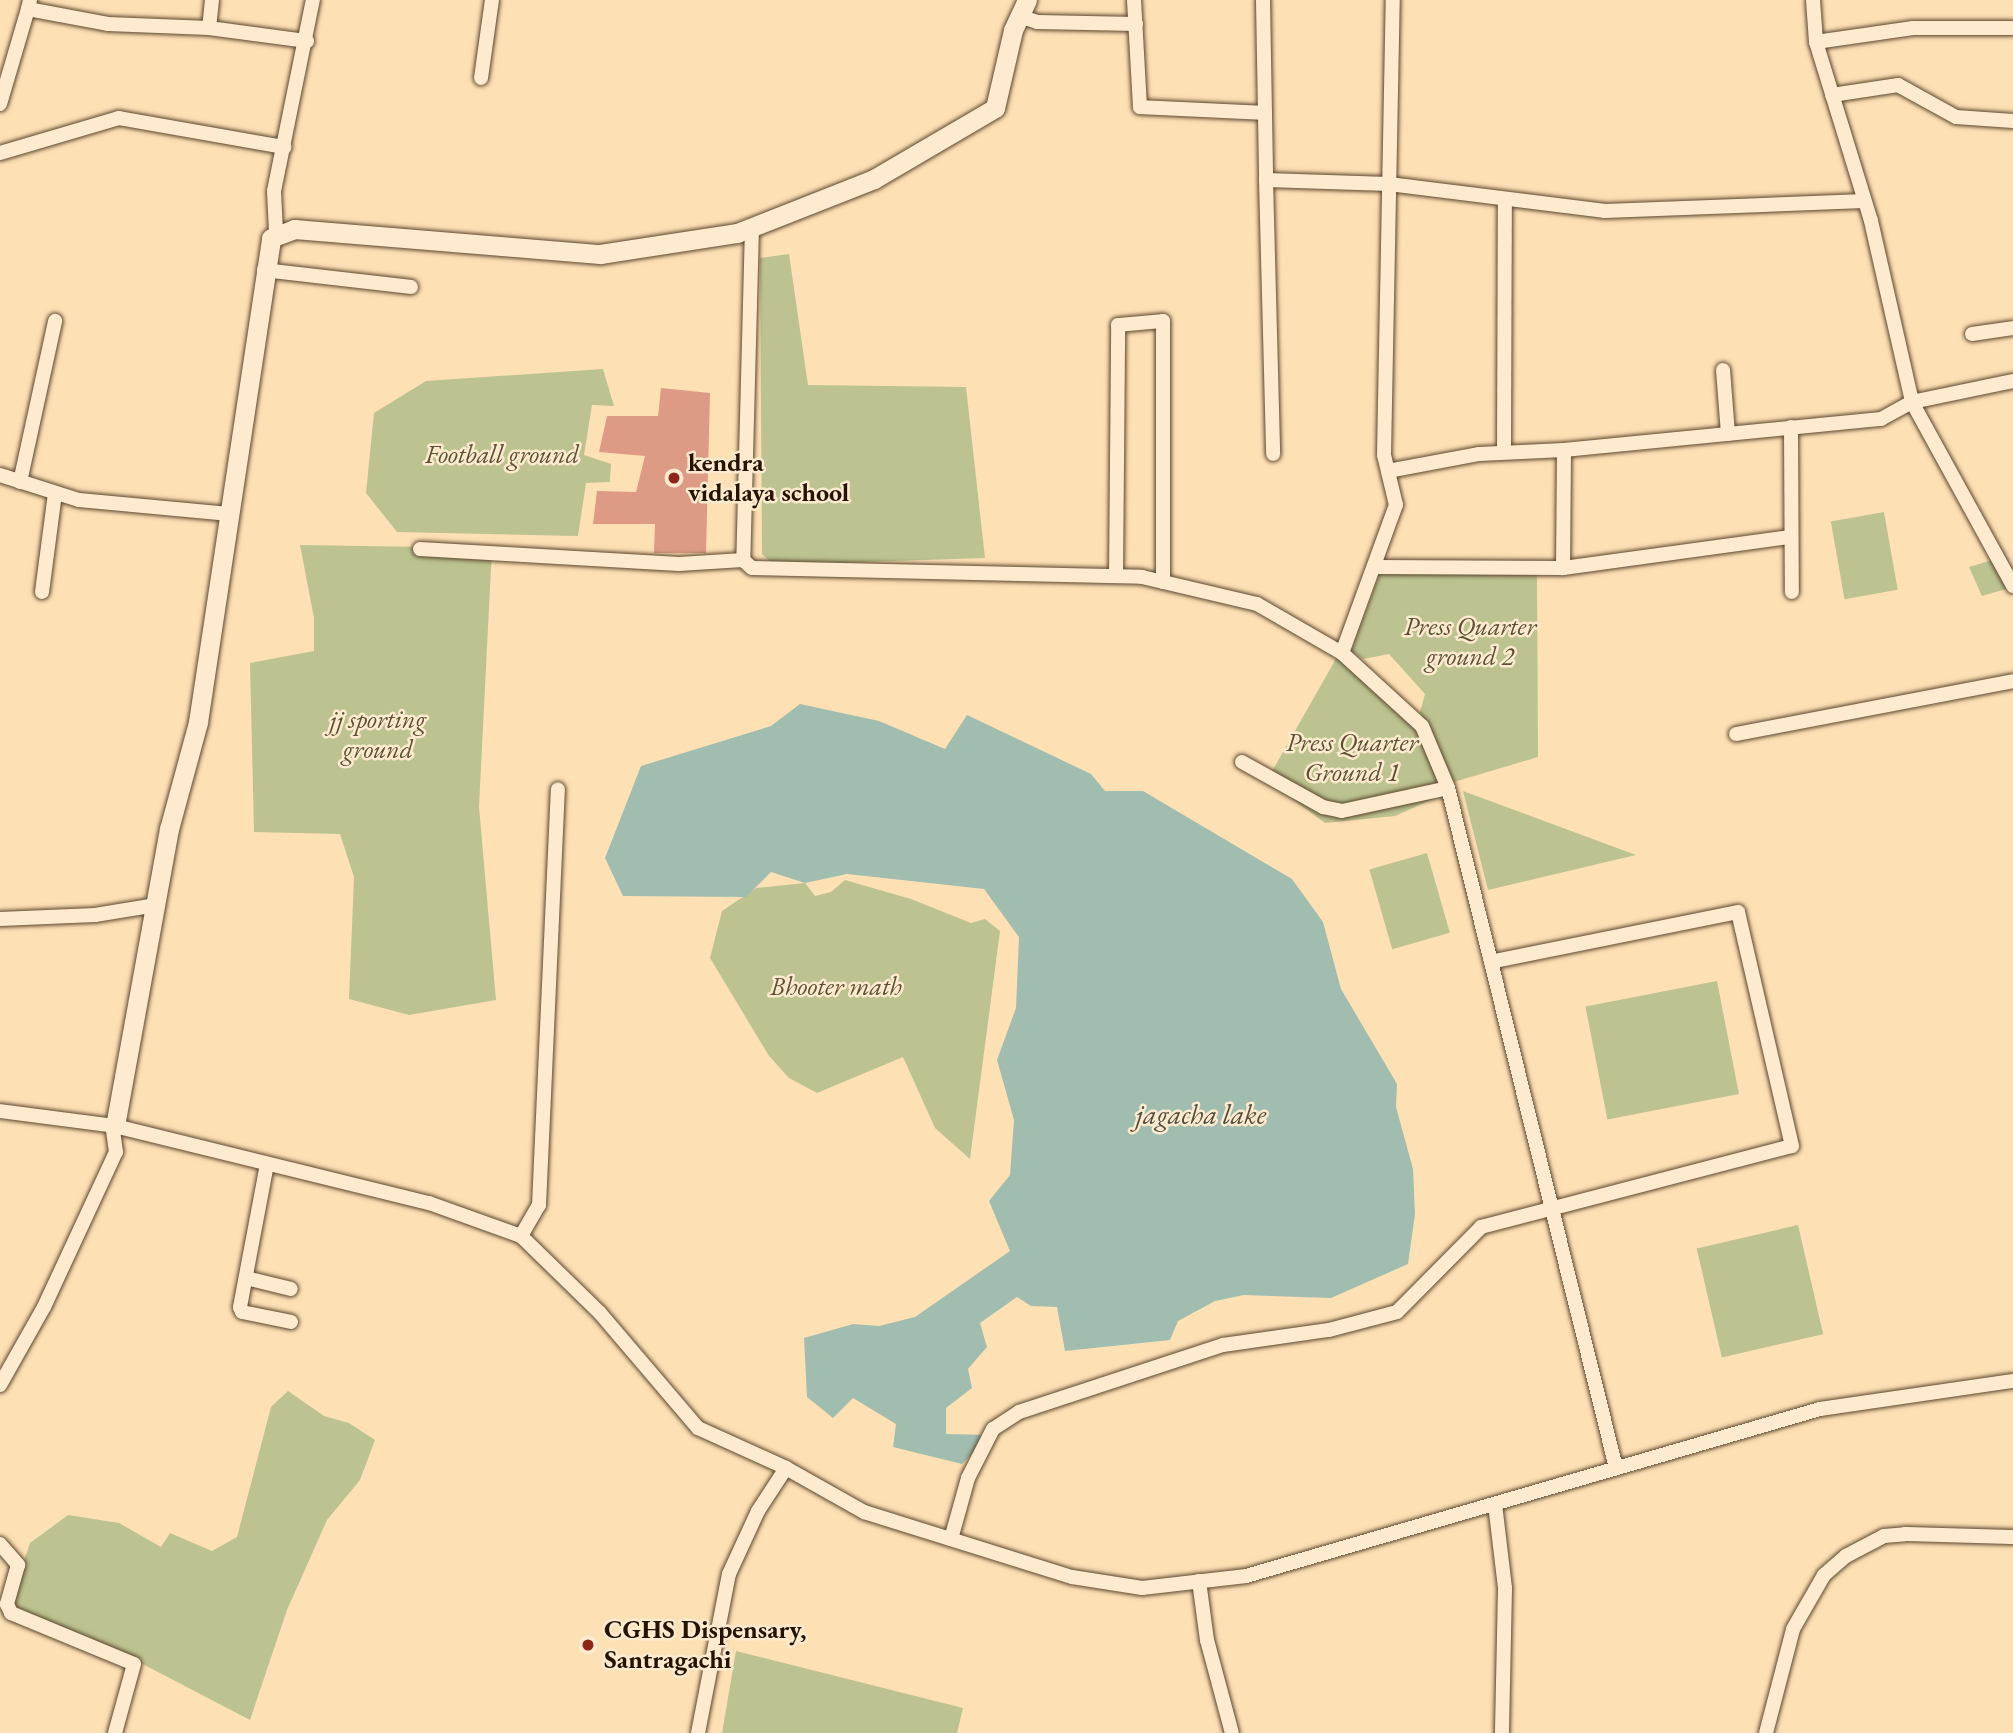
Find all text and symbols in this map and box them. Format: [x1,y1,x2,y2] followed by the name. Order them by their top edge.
[425,439,579,471] park label: Football ground
[688,447,849,508] place label: kendra vidalaya school
[666,470,682,486] marker: kendra vidalaya school
[1404,611,1536,672] park label: Press Quarter ground 2
[330,704,426,766] park label: jj sporting ground
[1286,727,1418,788] park label: Press Quarter Ground 1
[770,971,902,1003] park label: Bhooter math
[1136,1097,1266,1131] water label: jagacha lake
[604,1614,806,1676] place label: CGHS Dispensary, Santragachi
[578,1635,598,1655] marker: CGHS Dispensary, Santragachi

